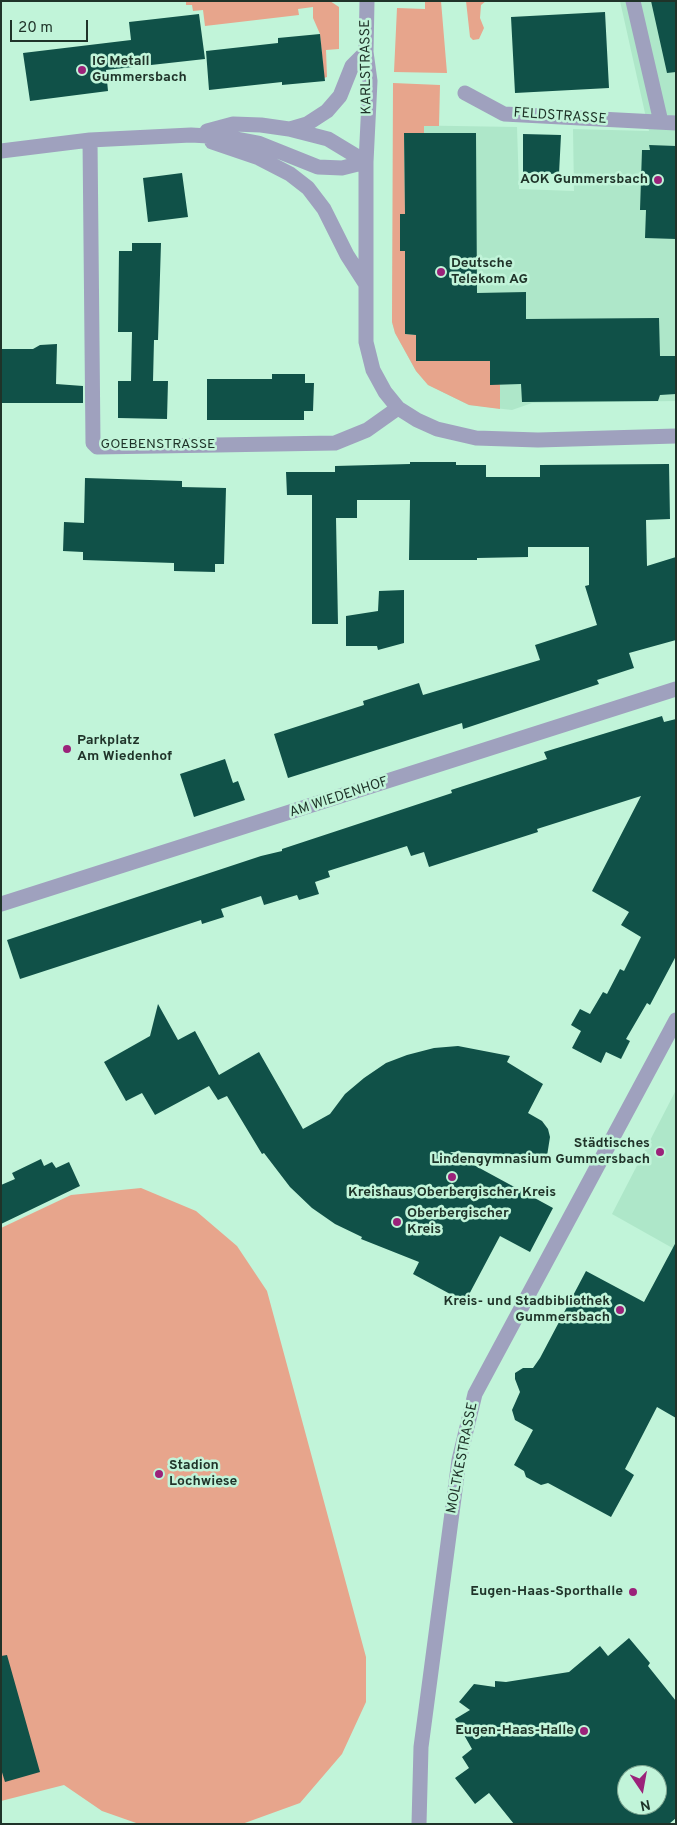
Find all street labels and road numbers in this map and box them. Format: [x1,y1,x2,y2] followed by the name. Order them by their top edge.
[358,19,376,115] street label: KARLSTRASSE
[513,105,607,129] street label: FELDSTRASSE
[101,437,215,453] street label: GOEBENSTRASSE
[287,774,391,822] street label: AM WIEDENHOF
[444,1401,482,1515] street label: MOLTKESTRASSE

